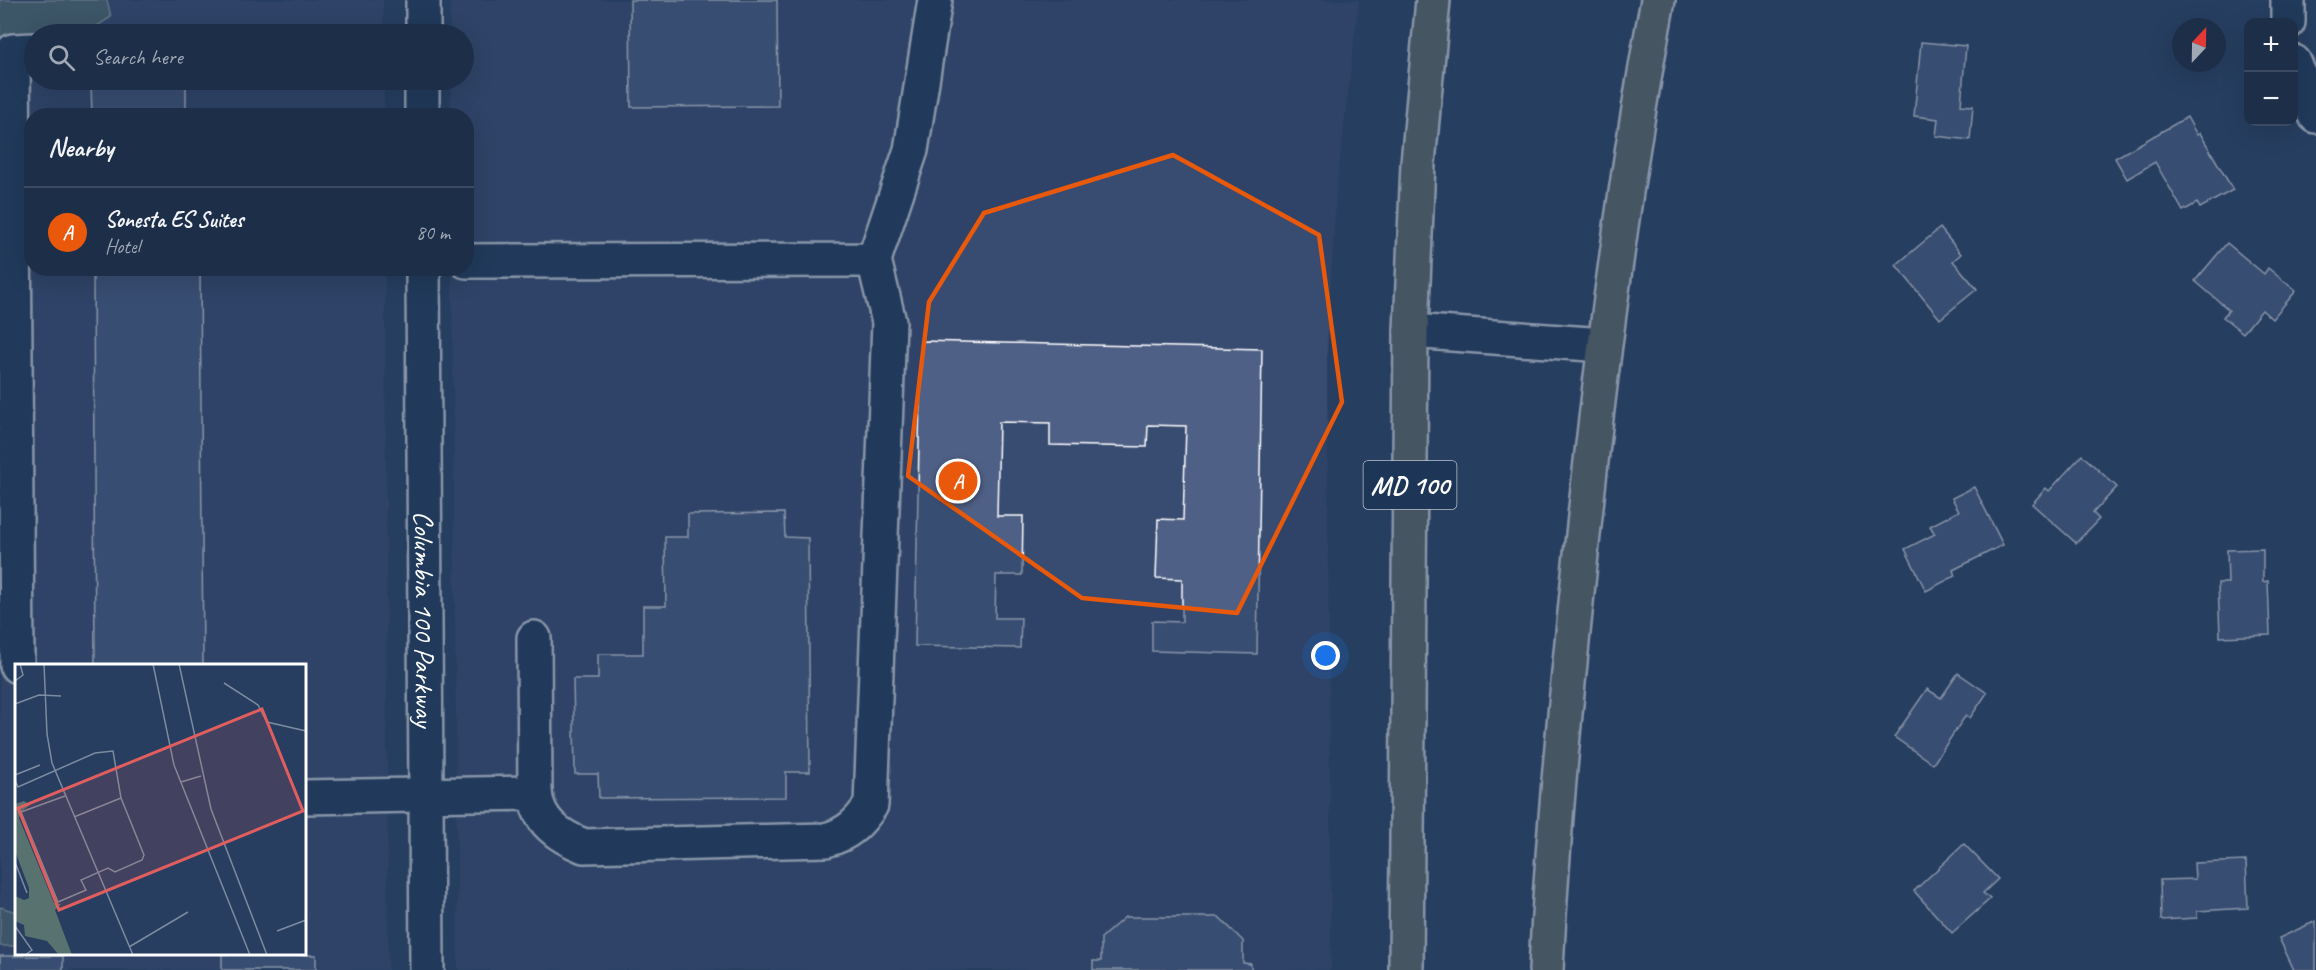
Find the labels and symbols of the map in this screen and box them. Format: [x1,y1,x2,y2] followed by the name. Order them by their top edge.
[2172,18,2226,72] north arrow
[938,458,978,504] pin: A
[1364,461,1456,509] road number: MD 100
[407,511,443,730] street label: Columbia 100 Parkway
[1311,641,1340,670] your location
[15,664,306,955] inset map

